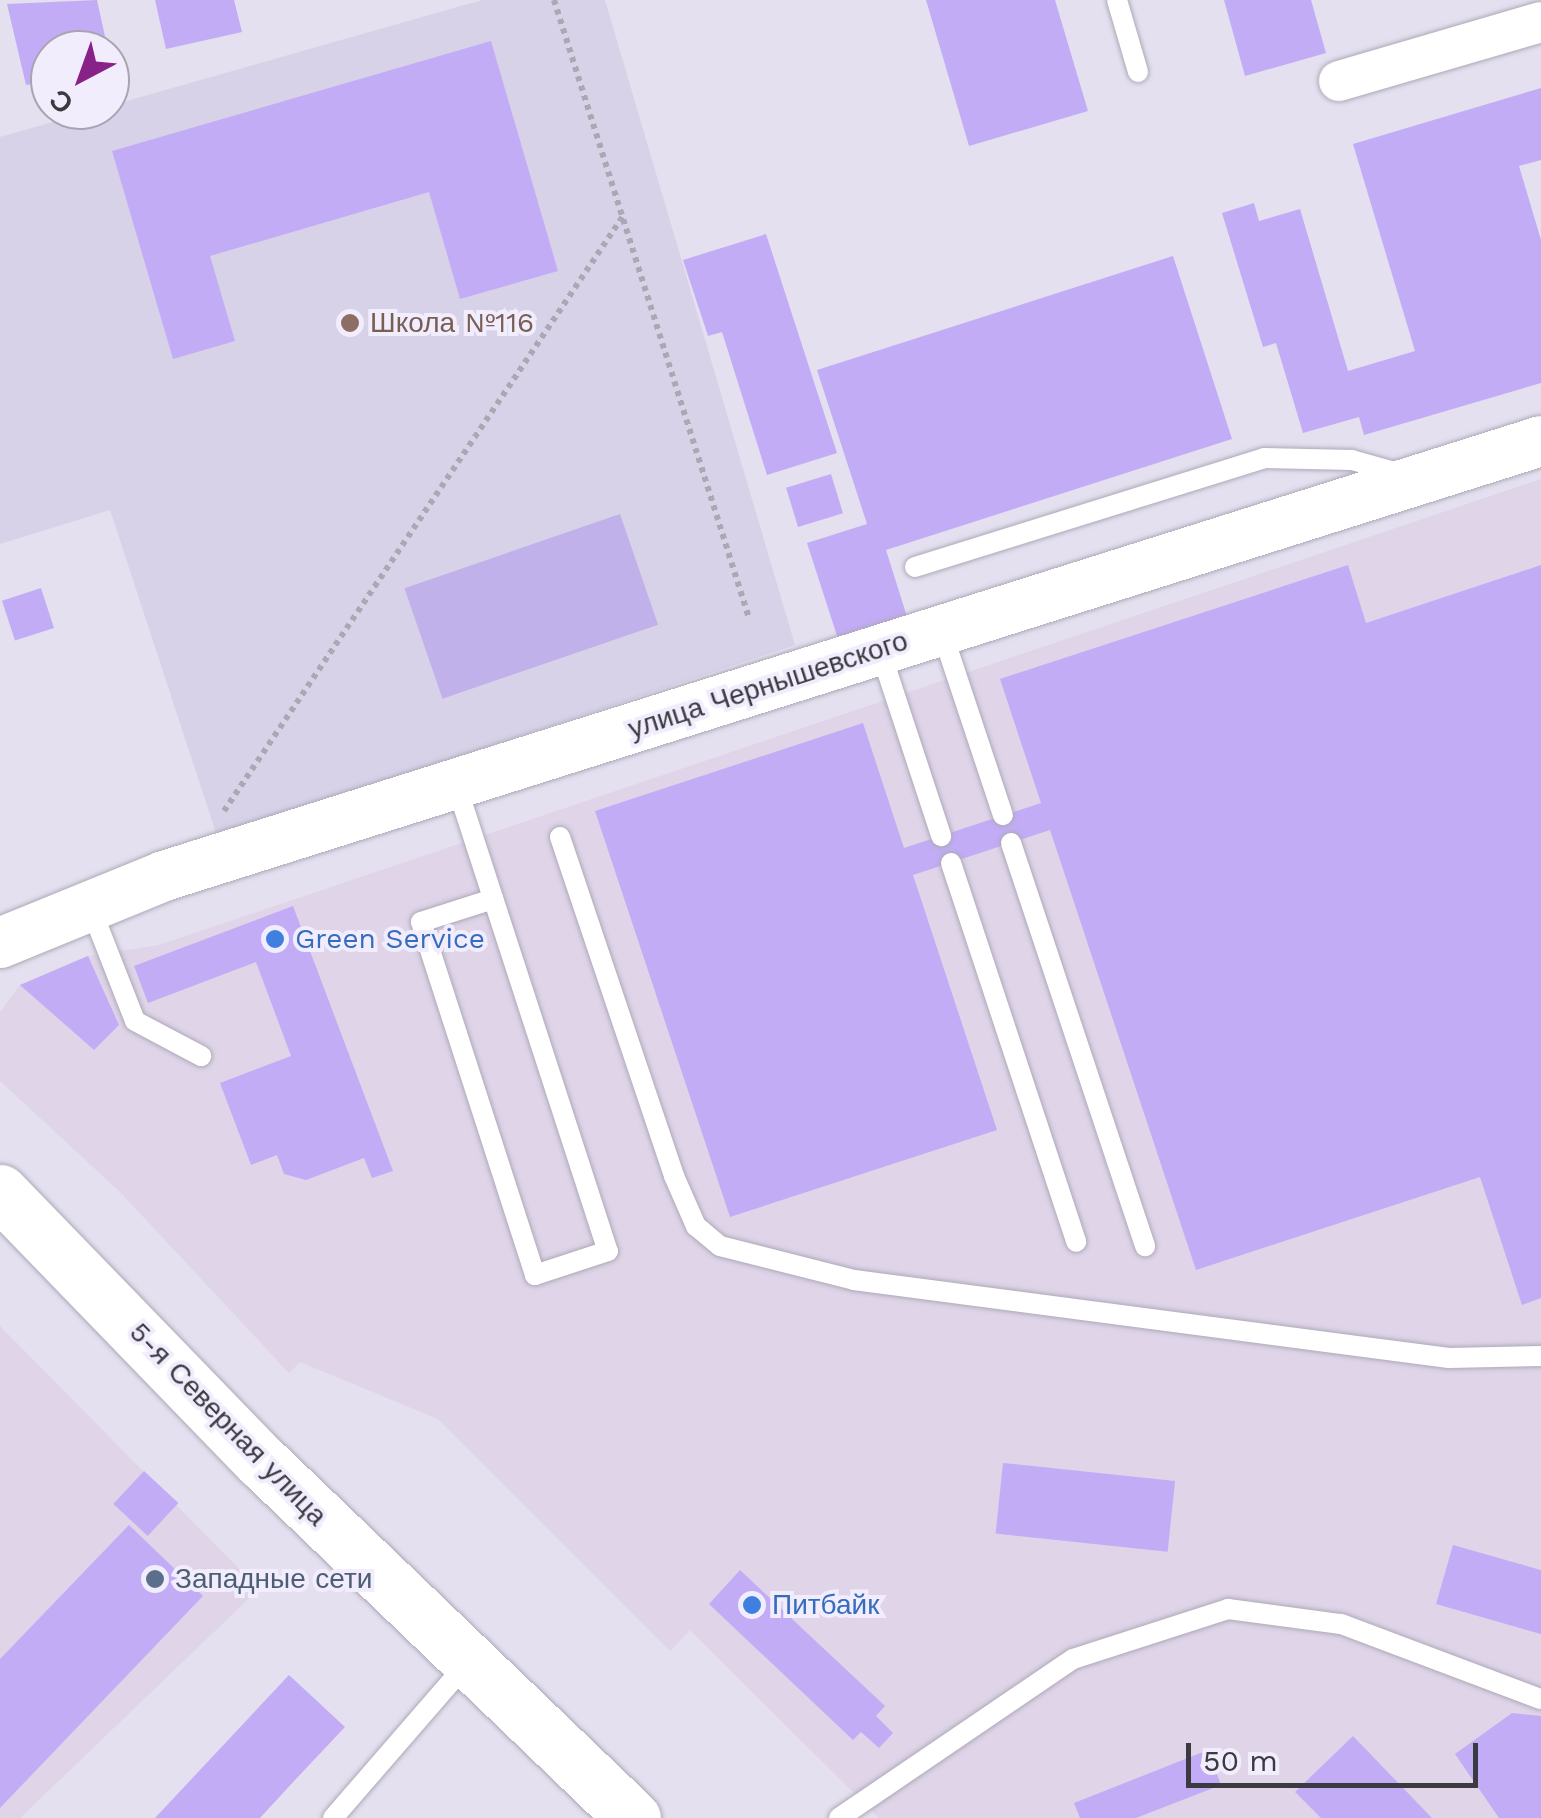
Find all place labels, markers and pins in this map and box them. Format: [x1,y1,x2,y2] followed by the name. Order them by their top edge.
[370,306,534,340] place label: Школа №116
[339,312,361,334] marker: Школа №116
[295,922,485,956] place label: Green Service
[264,928,286,950] marker: Green Service
[175,1562,372,1596] place label: Западные сети
[144,1568,166,1590] marker: Западные сети
[772,1588,879,1622] place label: Питбайк
[741,1594,763,1616] marker: Питбайк

